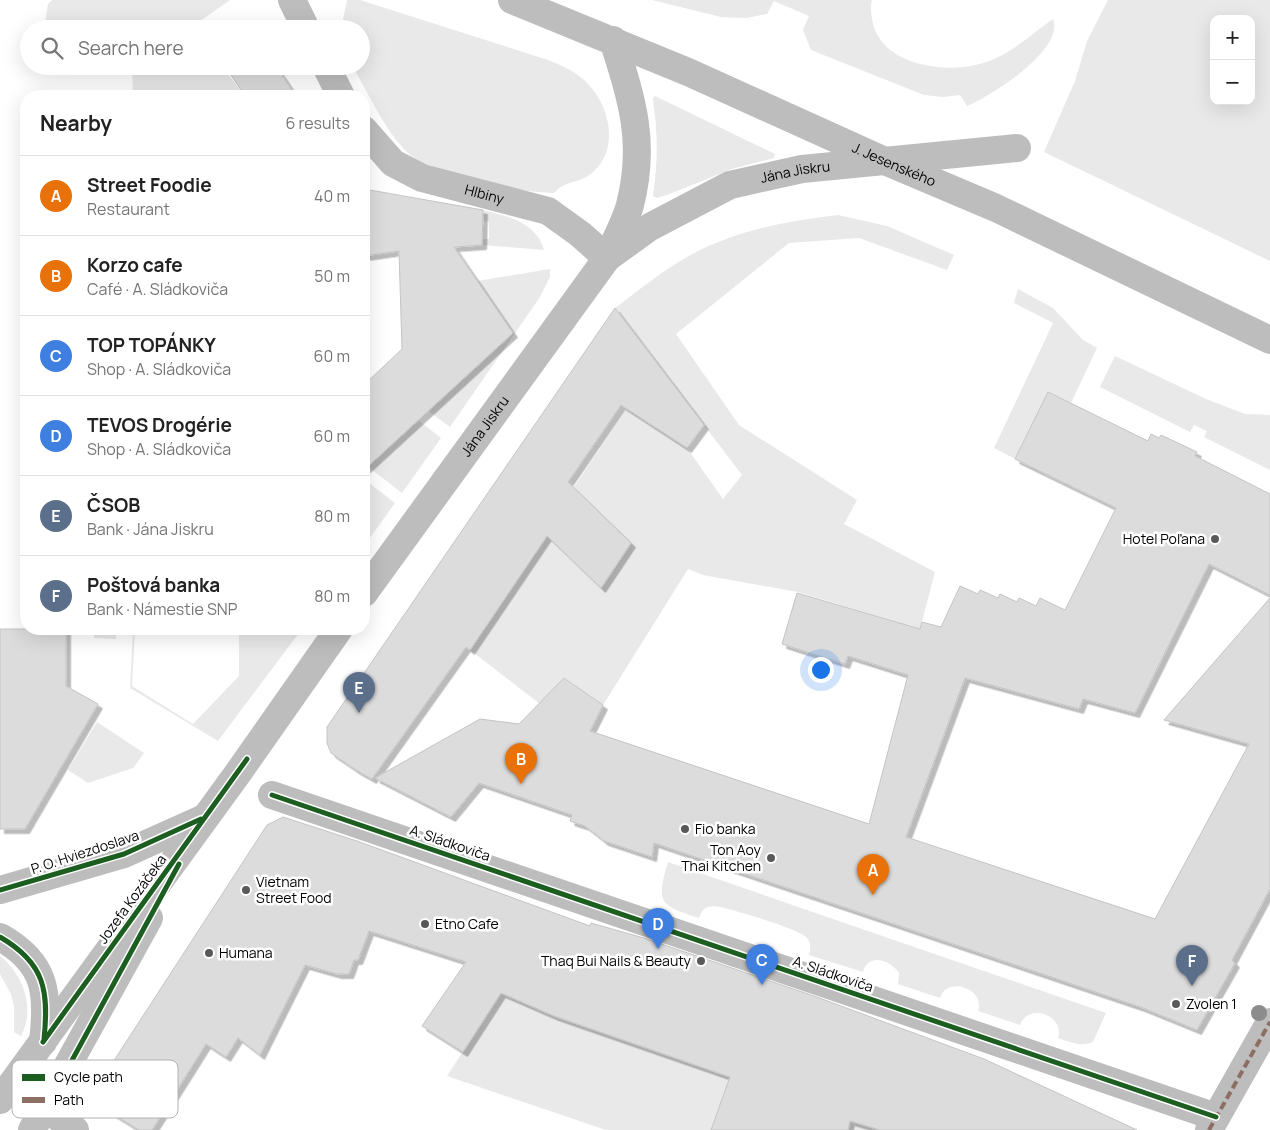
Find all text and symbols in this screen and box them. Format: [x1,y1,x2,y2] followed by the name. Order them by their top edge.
[1210,15,1255,105] map controls
[1210,15,1255,60] button: +
[20,20,370,75] search box
[38,34,66,62] icon: search
[78,35,184,61] text: Search here
[1210,60,1255,105] button: −
[40,109,112,137] text: Nearby
[285,112,350,134] text: 6 results
[849,137,939,190] street label: J. Jesenského
[758,156,831,187] street label: Jána Jiskru
[87,172,212,198] text: Street Foodie
[463,180,507,208] street label: Hlbiny
[51,185,61,207] text: A
[314,185,350,207] text: 40 m
[87,198,170,220] text: Restaurant
[87,252,183,278] text: Korzo cafe
[51,265,61,287] text: B
[314,265,350,287] text: 50 m
[87,278,228,300] text: Café · A. Sládkoviča
[87,332,216,358] text: TOP TOPÁNKY
[50,345,62,367] text: C
[314,345,350,367] text: 60 m
[87,358,231,380] text: Shop · A. Sládkoviča
[456,392,513,460] street label: Jána Jiskru
[87,412,232,438] text: TEVOS Drogérie
[50,425,62,447] text: D
[314,425,350,447] text: 60 m
[87,438,231,460] text: Shop · A. Sládkoviča
[87,492,140,518] text: ČSOB
[51,505,61,527] text: E
[314,505,350,527] text: 80 m
[87,518,214,540] text: Bank · Jána Jiskru
[1123,529,1205,548] place label: Hotel Poľana
[1209,533,1221,545] marker: Hotel Poľana
[87,572,220,598] text: Poštová banka
[52,585,60,607] text: F
[314,585,350,607] text: 80 m
[87,598,237,620] text: Bank · Námestie SNP
[808,657,834,683] your location
[343,672,375,713] pin: E
[505,743,537,784] pin: B
[695,819,756,838] place label: Fio banka
[407,820,493,865] street label: A. Sládkoviča
[679,823,691,835] marker: Fio banka
[28,825,141,878] street label: P. O. Hviezdoslava
[681,840,762,875] place label: Ton Aoy Thai Kitchen
[93,850,170,947] street label: Jozefa Kozáčeka
[765,852,777,864] marker: Ton Aoy Thai Kitchen
[857,854,889,895] pin: A
[256,872,332,907] place label: Vietnam Street Food
[240,884,252,896] marker: Vietnam Street Food
[642,908,674,949] pin: D
[435,914,499,933] place label: Etno Cafe
[419,918,431,930] marker: Etno Cafe
[219,943,273,962] place label: Humana
[746,944,778,985] pin: C
[1176,945,1208,986] pin: F
[203,947,215,959] marker: Humana
[541,951,692,970] place label: Thaq Bui Nails & Beauty
[790,951,876,996] street label: A. Sládkoviča
[695,955,707,967] marker: Thaq Bui Nails & Beauty
[1186,994,1237,1013] place label: Zvolen 1
[1170,998,1182,1010] marker: Zvolen 1
[12,1060,178,1118] legend
[54,1067,123,1086] text: Cycle path
[54,1090,84,1109] text: Path

